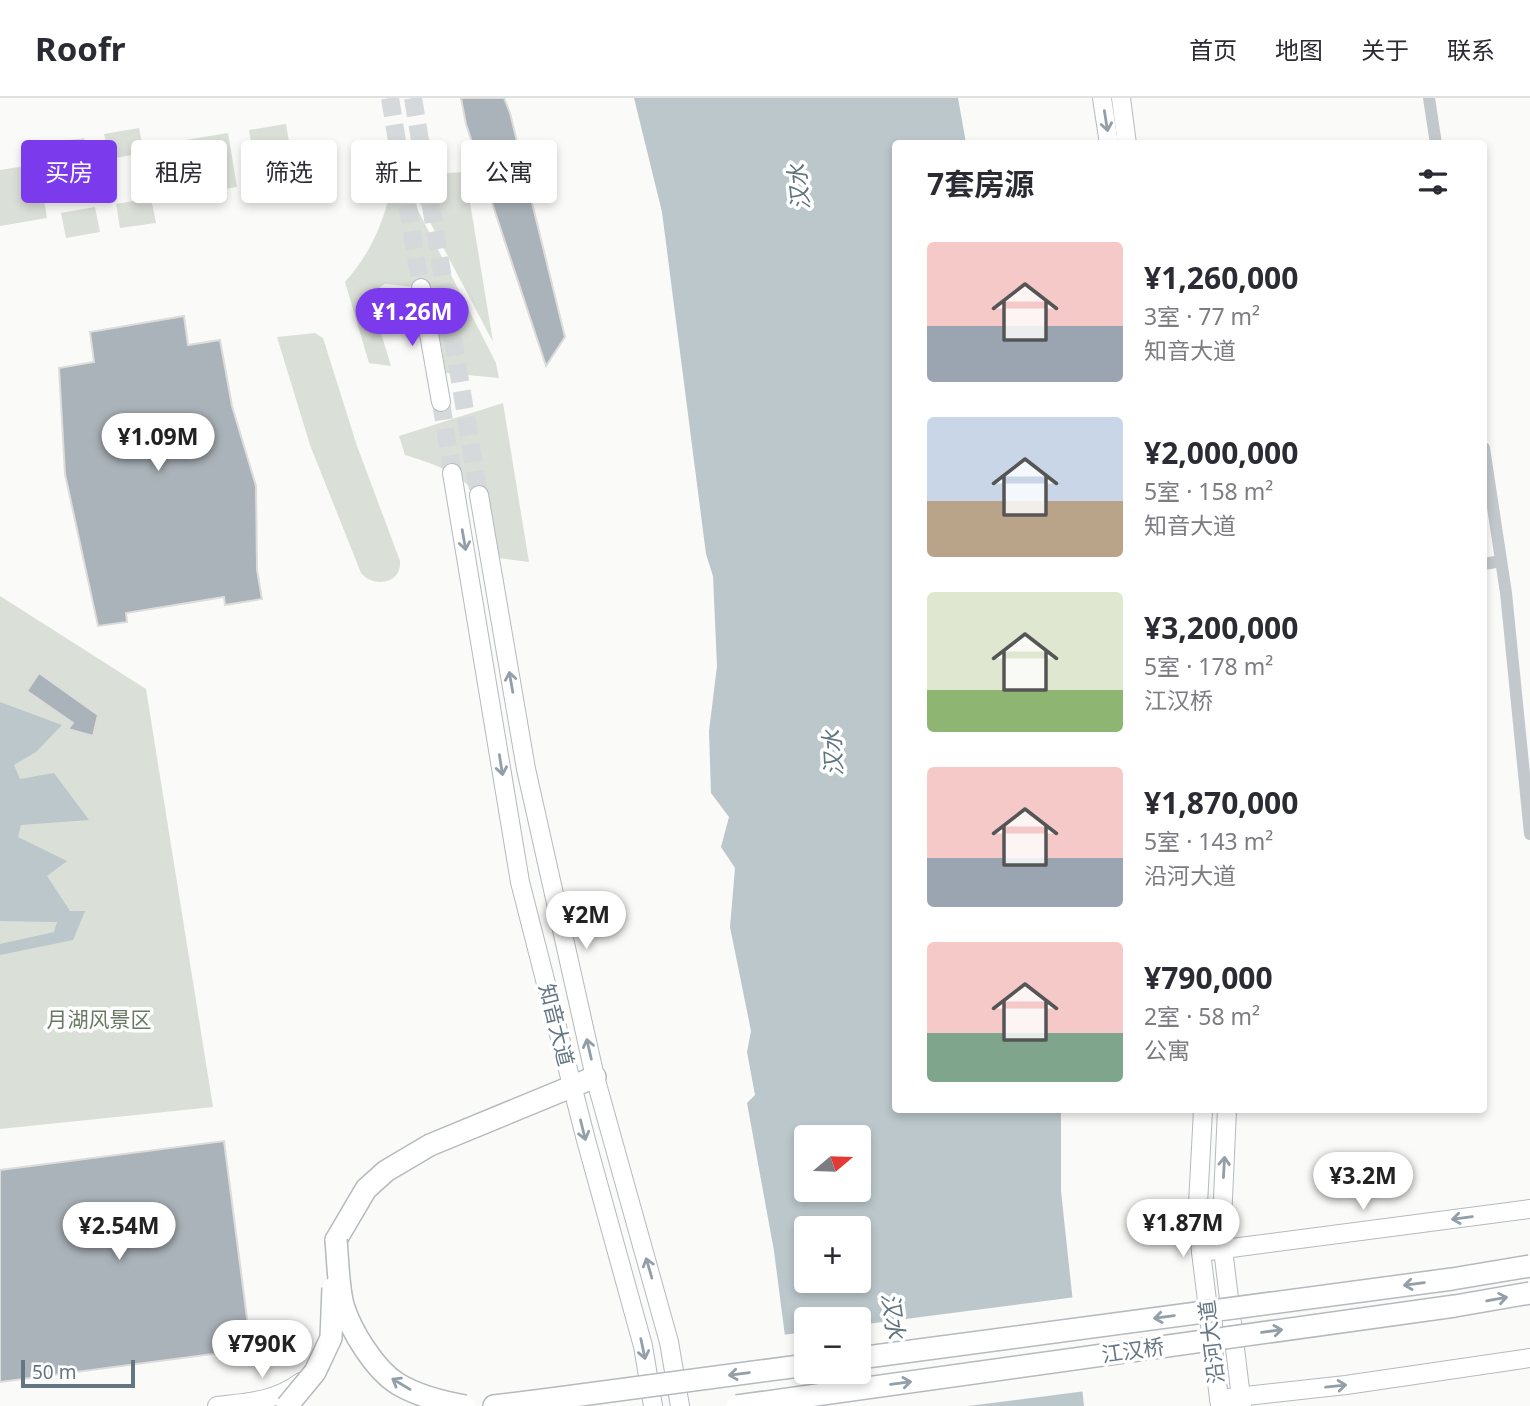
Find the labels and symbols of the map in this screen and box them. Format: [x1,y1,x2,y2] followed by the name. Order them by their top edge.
[1100,109,1113,132] one-way arrow
[780,162,816,212] water label: 汉水
[355,288,469,348] pin: ¥1.26M
[101,414,215,473] pin: ¥1.09M
[458,528,471,551] one-way arrow
[504,671,517,694] one-way arrow
[815,728,849,777] water label: 汉水
[495,753,508,776] one-way arrow
[552,892,620,951] pin: ¥2M
[533,981,581,1069] street label: 知音大道
[47,1005,152,1033] park label: 月湖风景区
[581,1038,594,1060] one-way arrow
[577,1118,590,1141] one-way arrow
[794,1125,872,1202] north arrow
[1314,1152,1412,1212] pin: ¥3.2M
[1217,1156,1230,1179] one-way arrow
[1126,1200,1240,1259] pin: ¥1.87M
[62,1202,176,1262] pin: ¥2.54M
[1451,1211,1474,1224] one-way arrow
[642,1257,655,1280] one-way arrow
[1403,1277,1426,1290] one-way arrow
[875,1291,913,1342] water label: 汉水
[1485,1291,1508,1305] one-way arrow
[1192,1299,1230,1386] street label: 沿河大道
[1153,1311,1176,1324] one-way arrow
[213,1320,311,1380] pin: ¥790K
[1260,1325,1283,1338] one-way arrow
[1100,1332,1166,1368] street label: 江汉桥
[637,1337,651,1360] one-way arrow
[21,1357,135,1389] scale bar
[728,1367,751,1380] one-way arrow
[889,1376,912,1389] one-way arrow
[392,1377,412,1391] one-way arrow
[1324,1379,1346,1392] one-way arrow

